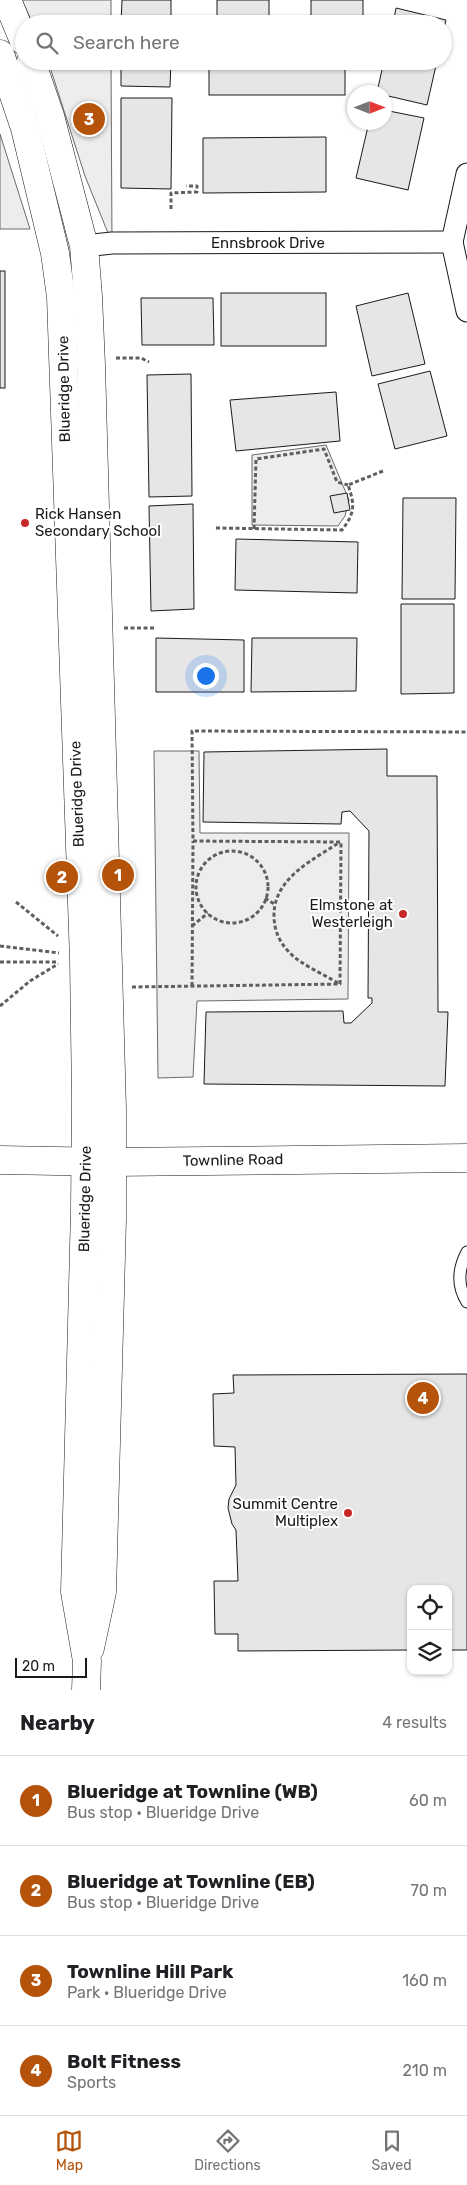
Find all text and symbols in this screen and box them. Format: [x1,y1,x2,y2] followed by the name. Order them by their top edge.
[15,15,452,70] search box
[33,29,61,57] icon: search
[73,31,180,54] text: Search here
[347,85,392,130] north arrow
[73,100,105,138] pin: 3
[211,234,325,252] street label: Ennsbrook Drive
[54,336,74,442] street label: Blueridge Drive
[35,505,161,540] place label: Rick Hansen Secondary School
[19,517,31,529] marker: Rick Hansen Secondary School
[193,663,219,689] your location
[66,740,88,848] street label: Blueridge Drive
[102,856,134,894] pin: 1
[46,858,78,896] pin: 2
[310,896,393,931] place label: Elmstone at Westerleigh
[397,908,409,920] marker: Elmstone at Westerleigh
[75,1146,95,1252] street label: Blueridge Drive
[182,1150,284,1170] street label: Townline Road
[407,1379,439,1417] pin: 4
[233,1495,338,1530] place label: Summit Centre Multiplex
[342,1507,354,1519] marker: Summit Centre Multiplex
[407,1585,452,1675] map controls
[407,1585,452,1630] button: locate
[407,1630,452,1675] button: layers
[15,1655,88,1678] scale bar
[22,1658,55,1675] text: 20 m
[20,1710,95,1735] text: Nearby
[382,1713,447,1732] text: 4 results
[67,1780,318,1803] text: Blueridge at Townline (WB)
[32,1791,40,1810] text: 1
[409,1791,447,1810] text: 60 m
[67,1803,259,1822] text: Bus stop · Blueridge Drive
[67,1870,315,1893] text: Blueridge at Townline (EB)
[31,1881,41,1900] text: 2
[410,1881,447,1900] text: 70 m
[67,1893,259,1912] text: Bus stop · Blueridge Drive
[67,1960,233,1983] text: Townline Hill Park
[31,1971,41,1990] text: 3
[402,1971,447,1990] text: 160 m
[67,1983,227,2002] text: Park · Blueridge Drive
[67,2050,181,2073] text: Bolt Fitness
[31,2061,41,2080] text: 4
[402,2061,447,2080] text: 210 m
[67,2073,116,2092] text: Sports
[55,2127,83,2174] tab: Map
[194,2127,261,2174] tab: Directions
[372,2127,412,2174] tab: Saved

